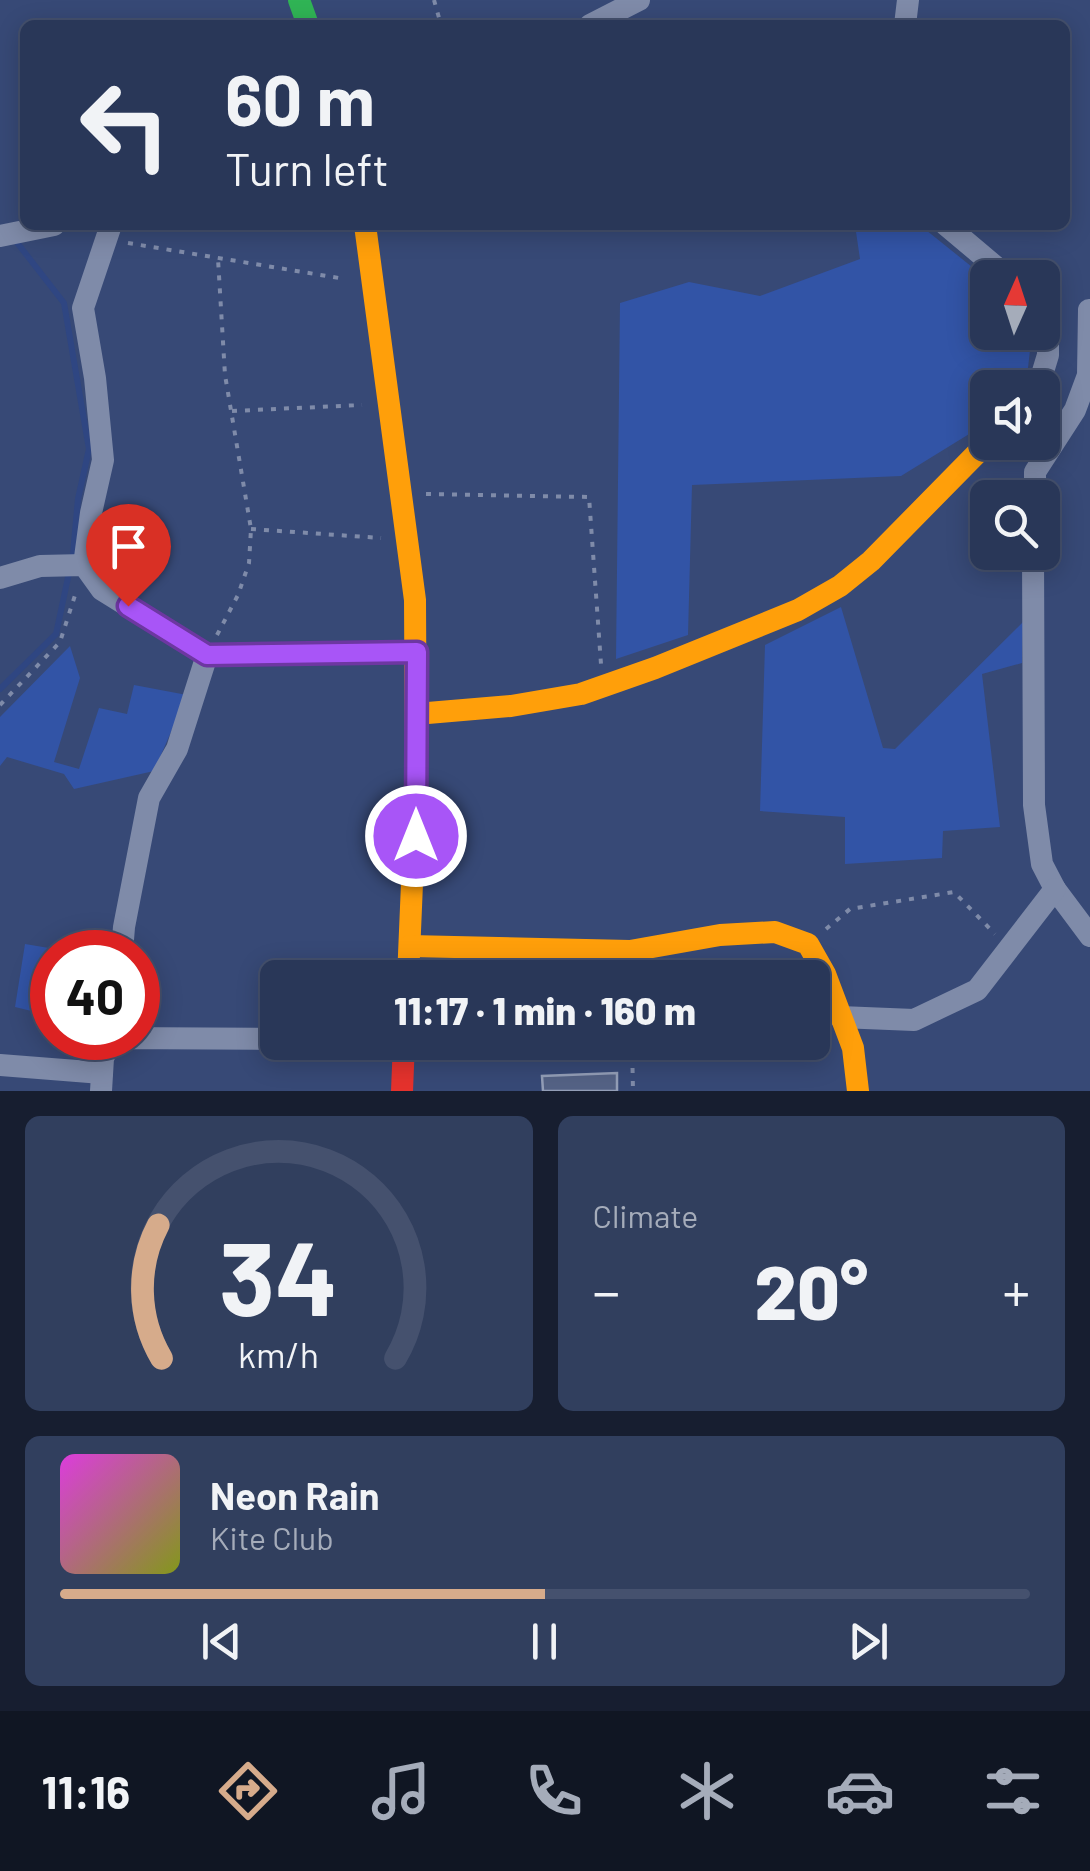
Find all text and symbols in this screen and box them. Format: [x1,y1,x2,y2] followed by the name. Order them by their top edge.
[225,56,375,140] text: 60 m
[60,60,190,190] icon: left
[225,141,389,195] text: Turn left
[970,260,1060,350] north arrow
[970,260,1060,570] map controls
[970,370,1060,460] button: sound
[970,480,1060,570] button: search
[86,504,171,607] pin
[101,519,156,574] icon: arrive
[364,784,468,888] position arrow
[30,930,160,1060] speed limit sign: 40
[394,987,696,1033] text: 11:17 · 1 min · 160 m
[593,1196,698,1234] text: Climate
[219,1212,338,1337] text: 34
[755,1245,868,1335] text: 20°
[593,1257,620,1323] text: −
[1002,1257,1030,1323] text: +
[238,1332,319,1375] text: km/h
[210,1472,379,1518] text: Neon Rain
[210,1518,334,1556] text: Kite Club
[194,1614,249,1669] icon: previous
[517,1614,572,1669] icon: pause
[841,1614,896,1669] icon: next
[213,1756,283,1826] icon: directions
[366,1756,436,1826] icon: music
[519,1756,589,1826] icon: phone
[672,1756,742,1826] icon: climate
[825,1756,895,1826] icon: car
[978,1756,1048,1826] icon: filters
[42,1764,130,1818] text: 11:16

